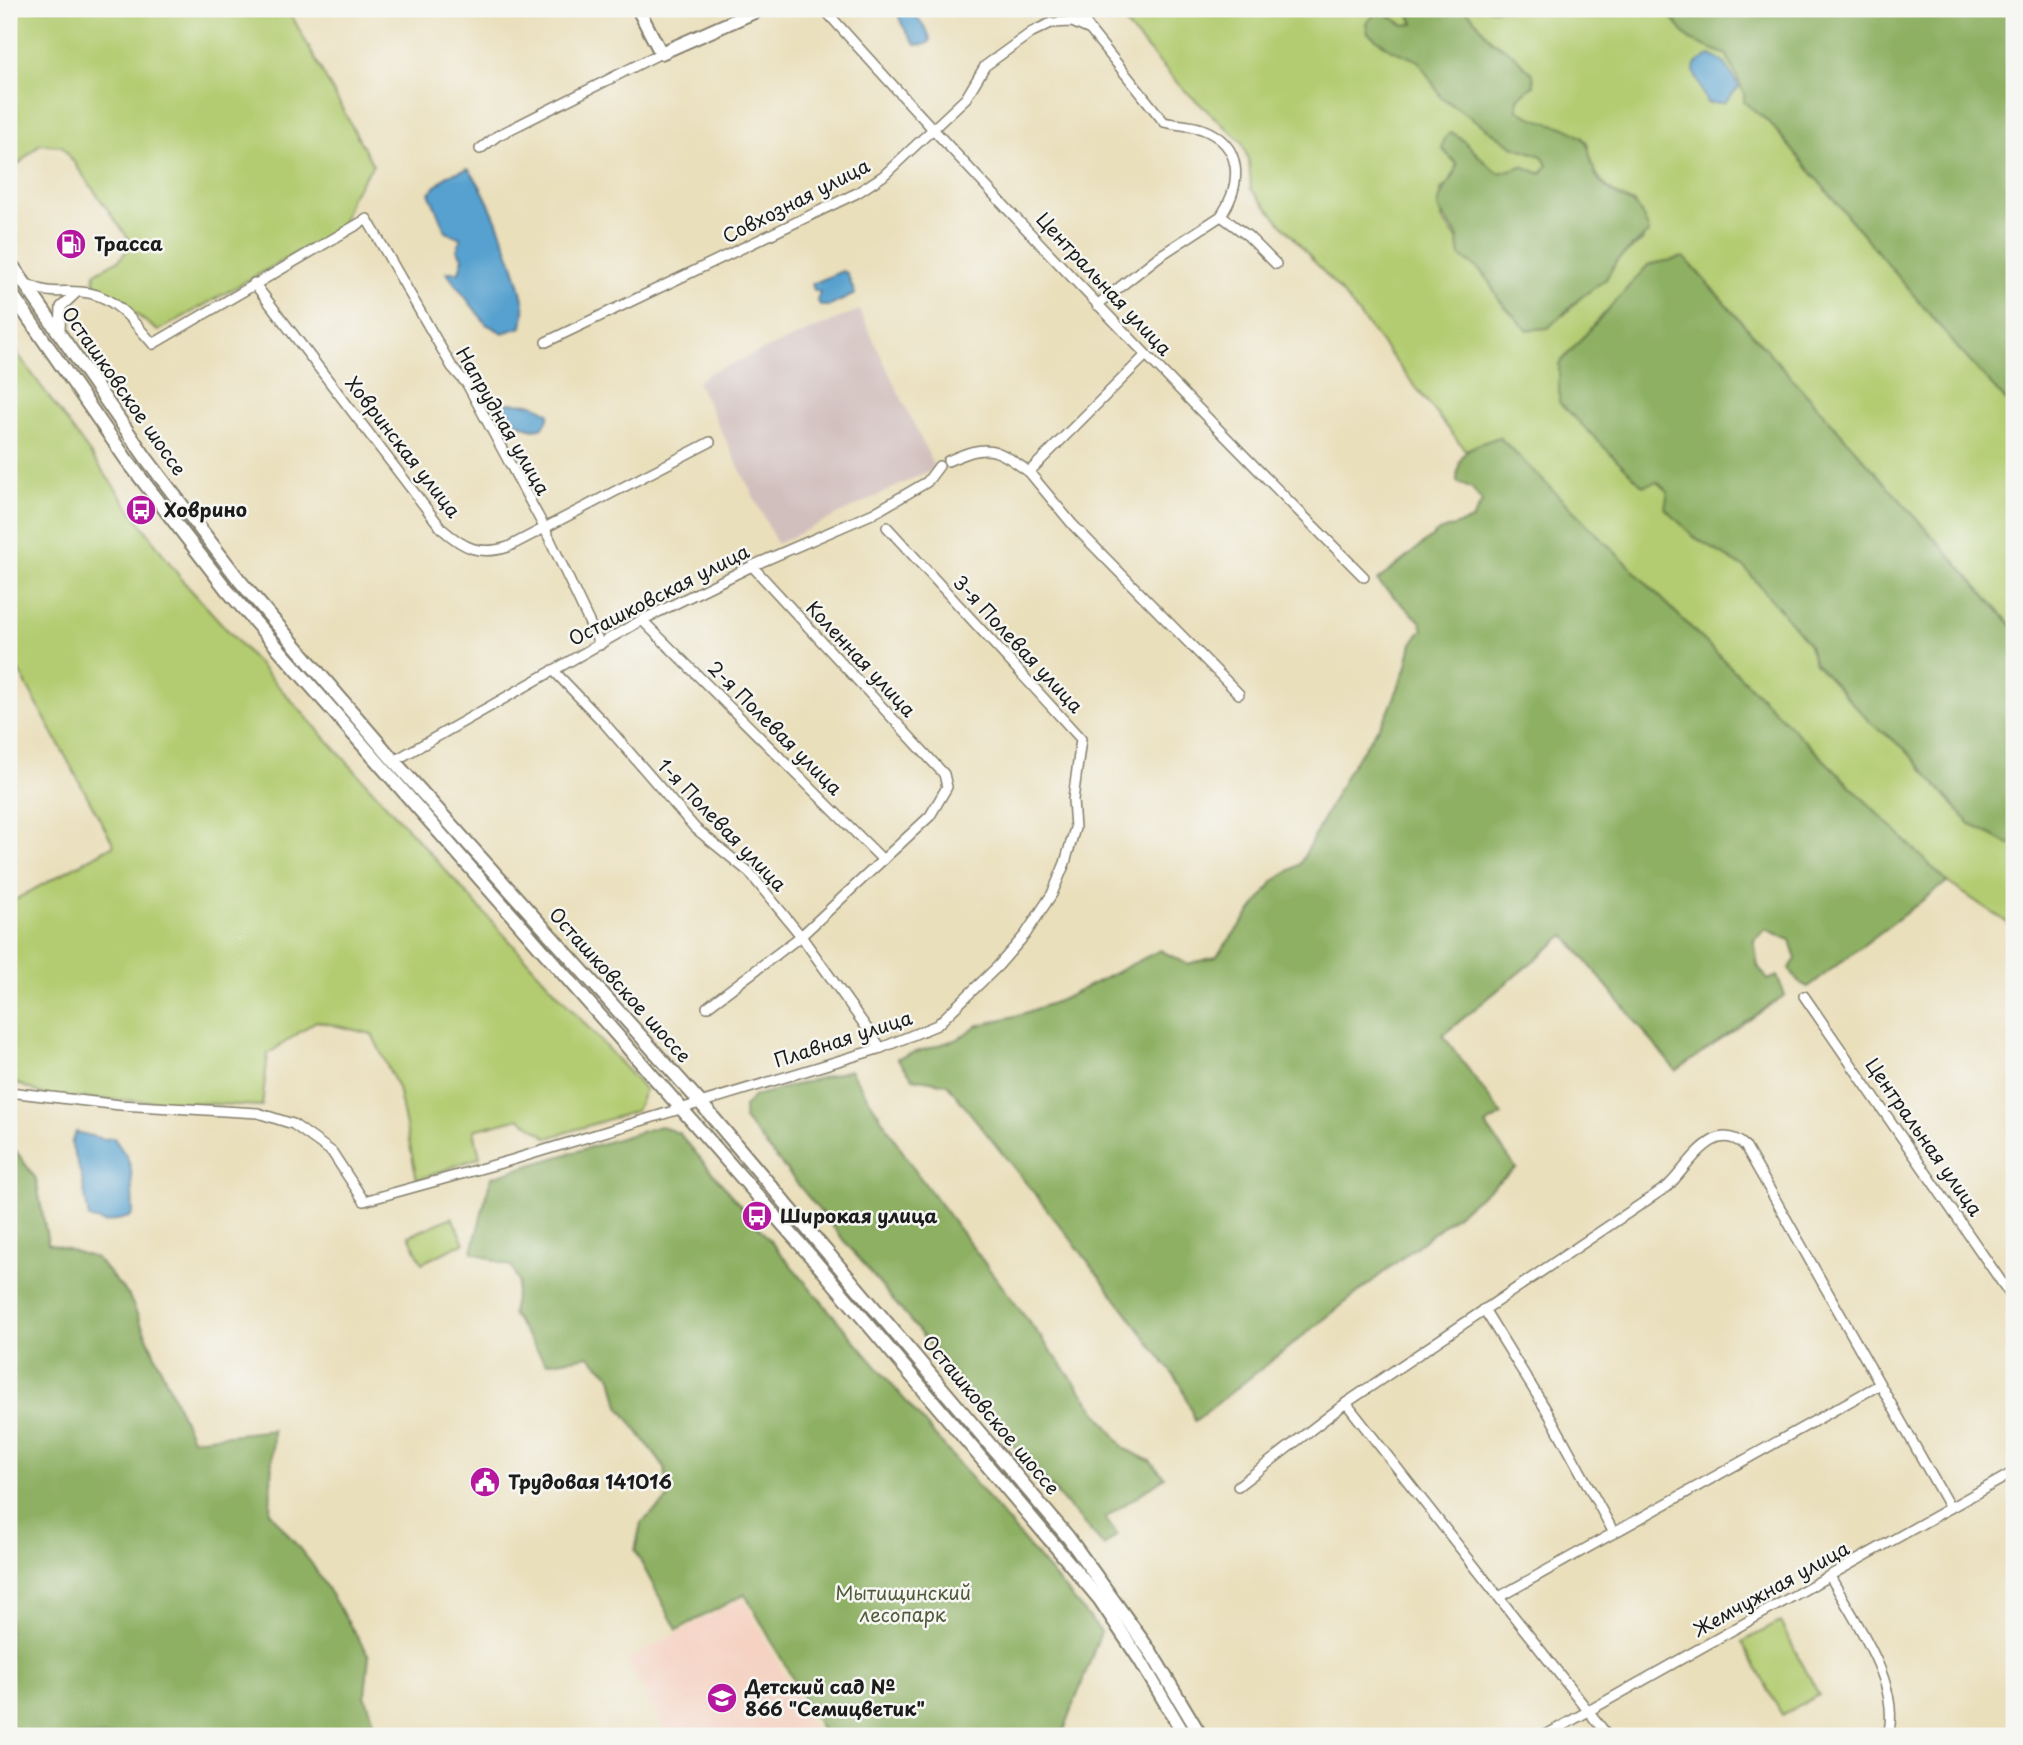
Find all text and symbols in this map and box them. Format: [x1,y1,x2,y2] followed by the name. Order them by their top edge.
[717,151,874,249] street label: Совхозная улица
[1031,205,1179,361] street label: Центральная улица
[54,227,88,261] fuel station icon: Трасса
[94,229,163,257] place label: Трасса
[56,300,194,481] street label: Осташковское шоссе
[450,341,558,500] street label: Напрудная улица
[340,370,468,523] street label: Ховринская улица
[124,493,158,527] bus stop icon: Ховрино
[164,495,247,523] place label: Ховрино
[563,536,754,652] street label: Осташковская улица
[947,568,1090,719] street label: 3-я Полевая улица
[800,594,923,723] street label: Коленная улица
[702,654,849,801] street label: 2-я Полевая улица
[652,751,794,897] street label: 1-я Полевая улица
[543,900,698,1068] street label: Осташковское шоссе
[770,1003,915,1074] street label: Плавная улица
[1860,1052,1990,1221] street label: Центральная улица
[740,1199,774,1233] bus stop icon: Широкая улица
[780,1201,937,1229] place label: Широкая улица
[917,1328,1067,1500] street label: Осташковское шоссе
[468,1465,502,1499] public building icon: Трудовая 141016
[508,1467,672,1495] place label: Трудовая 141016
[1687,1533,1854,1643] street label: Жемчужная улица
[835,1578,971,1628] park label: Мытищинский лесопарк
[744,1672,925,1722] place label: Детский сад № 866 "Семицветик"
[705,1681,739,1715] school or university icon: Детский сад № 866 "Семицветик"

